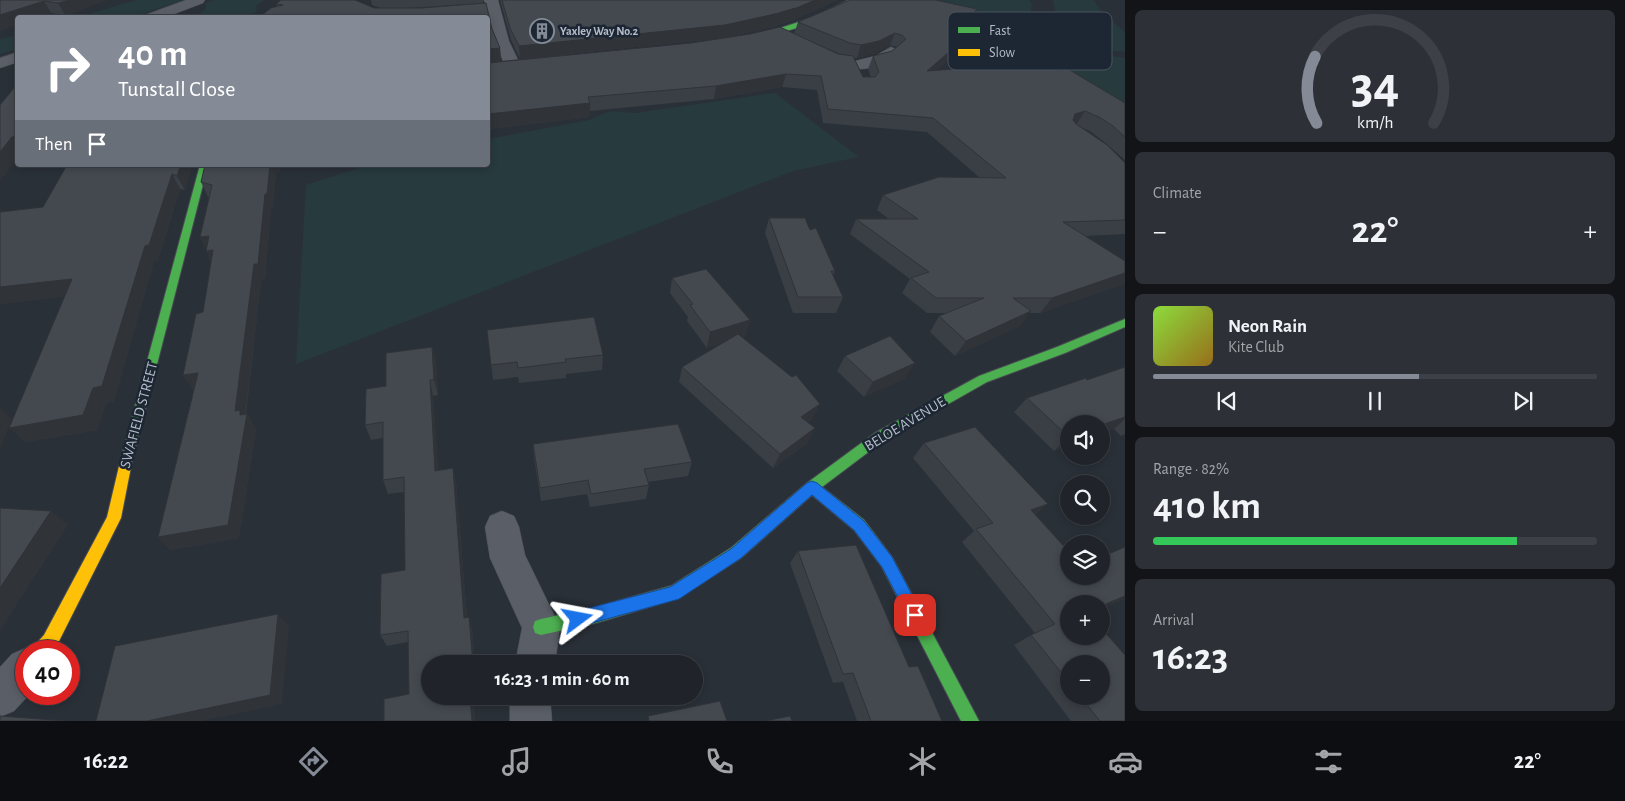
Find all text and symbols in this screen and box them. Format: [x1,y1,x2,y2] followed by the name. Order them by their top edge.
[948,12,1112,70] legend
[529,18,555,44] building icon: Yaxley Way No.2
[989,24,1011,38] text: Fast
[560,25,639,38] place label: Yaxley Way No.2
[35,35,100,100] icon: right
[118,37,187,72] text: 40 m
[989,46,1016,60] text: Slow
[1351,60,1399,112] text: 34
[118,78,235,100] text: Tunstall Close
[1357,114,1393,132] text: km/h
[83,130,111,158] icon: arrive
[35,135,73,154] text: Then
[1153,185,1202,201] text: Climate
[1352,212,1398,250] text: 22°
[1153,218,1166,246] text: −
[1584,218,1597,246] text: +
[1228,317,1307,336] text: Neon Rain
[1228,339,1284,355] text: Kite Club
[118,360,161,470] street label: SWAFIELD STREET
[1213,387,1241,415] icon: previous
[1361,387,1389,415] icon: pause
[1509,387,1537,415] icon: next
[862,394,948,454] street label: BELOE AVENUE
[1060,415,1110,705] map controls
[1060,415,1110,465] button: sound
[1153,461,1229,477] text: Range · 82%
[1060,475,1110,525] button: search
[1153,488,1261,526] text: 410 km
[1060,535,1110,585] button: layers
[551,592,603,644] position arrow
[894,594,936,636] pin
[1060,595,1110,645] button: +
[901,601,929,629] icon: arrive
[1153,612,1194,628] text: Arrival
[1153,639,1228,677] text: 16:23
[15,640,80,705] speed limit sign: 40
[1060,655,1110,705] button: −
[494,670,630,689] text: 16:23 · 1 min · 60 m
[296,744,331,779] icon: directions
[499,744,534,779] icon: music
[702,744,737,779] icon: phone
[905,744,940,779] icon: climate
[1108,744,1143,779] icon: car
[1311,744,1346,779] icon: filters
[84,750,128,772] text: 16:22
[1514,750,1541,772] text: 22°

